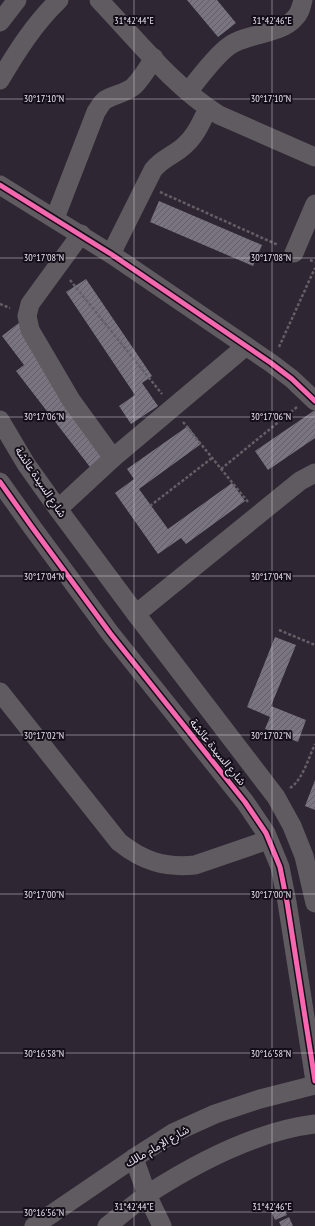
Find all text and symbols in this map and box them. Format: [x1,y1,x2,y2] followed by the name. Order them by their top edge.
[114,14,154,27] text: 31°42'44"E
[252,14,292,27] text: 31°42'46"E
[24,92,64,105] text: 30°17'10"N
[251,92,291,105] text: 30°17'10"N
[24,251,64,264] text: 30°17'08"N
[251,251,291,264] text: 30°17'08"N
[24,410,64,423] text: 30°17'06"N
[251,410,291,423] text: 30°17'06"N
[12,444,70,521] street label: شارع السيدة عائشة
[24,570,64,583] text: 30°17'04"N
[251,570,291,583] text: 30°17'04"N
[186,716,249,789] street label: شارع السيدة عائشة
[24,729,64,742] text: 30°17'02"N
[251,729,291,742] text: 30°17'02"N
[24,888,64,901] text: 30°17'00"N
[251,888,291,901] text: 30°17'00"N
[24,1047,64,1060] text: 30°16'58"N
[251,1047,291,1060] text: 30°16'58"N
[123,1122,192,1171] street label: شارع الإمام مالك
[114,1200,154,1213] text: 31°42'44"E
[252,1200,292,1213] text: 31°42'46"E
[24,1206,64,1219] text: 30°16'56"N

